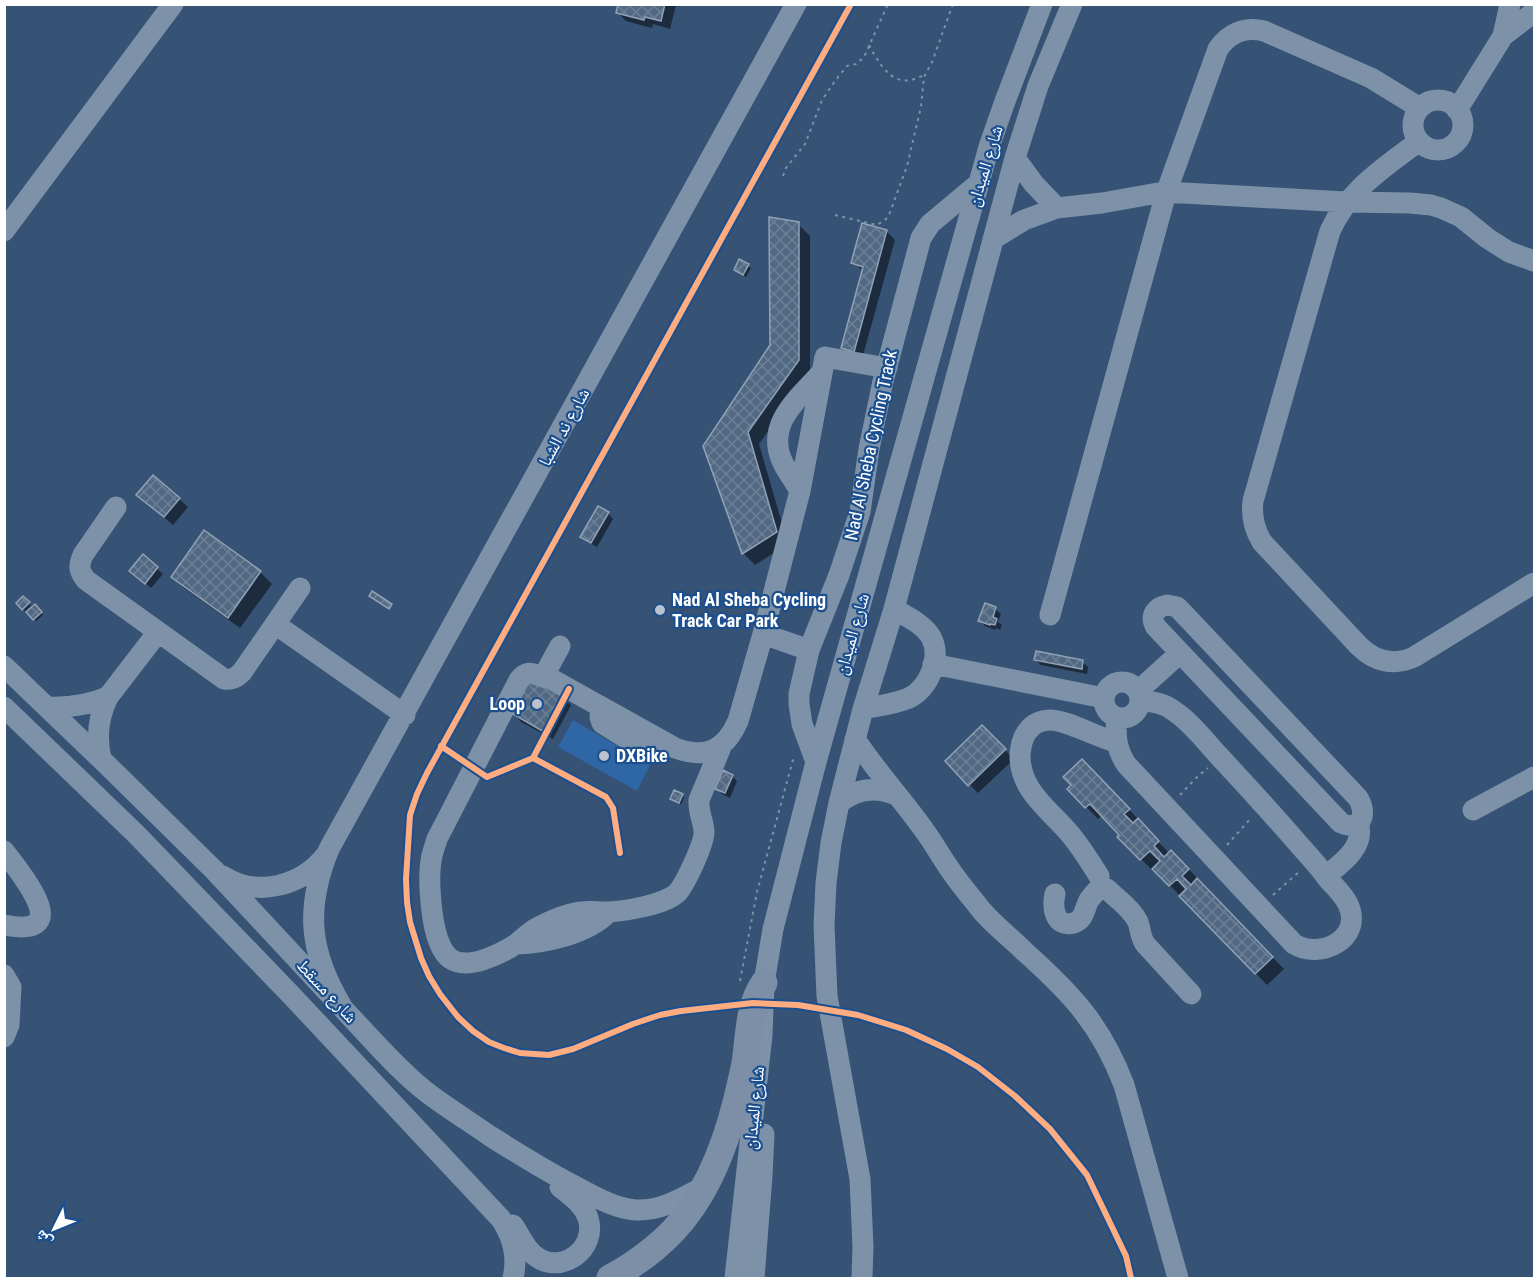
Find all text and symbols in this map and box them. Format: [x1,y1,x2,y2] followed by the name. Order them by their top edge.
[962,123,1008,209] street label: شارع الميدان
[840,348,901,542] street label: Nad Al Sheba Cycling Track
[534,384,594,470] street label: شارع ند الشبا
[672,589,826,631] place label: Nad Al Sheba Cycling Track Car Park
[830,591,874,677] street label: شارع الميدان
[653,603,667,617] marker: Nad Al Sheba Cycling Track Car Park
[490,693,525,714] place label: Loop
[530,697,544,711] marker: Loop
[616,745,668,766] place label: DXBike
[597,749,611,763] marker: DXBike
[292,954,362,1028] street label: شارع مسقط
[739,1065,769,1151] street label: شارع الميدان
[24,1199,84,1259] north arrow
[31,1226,56,1252] text: ش

